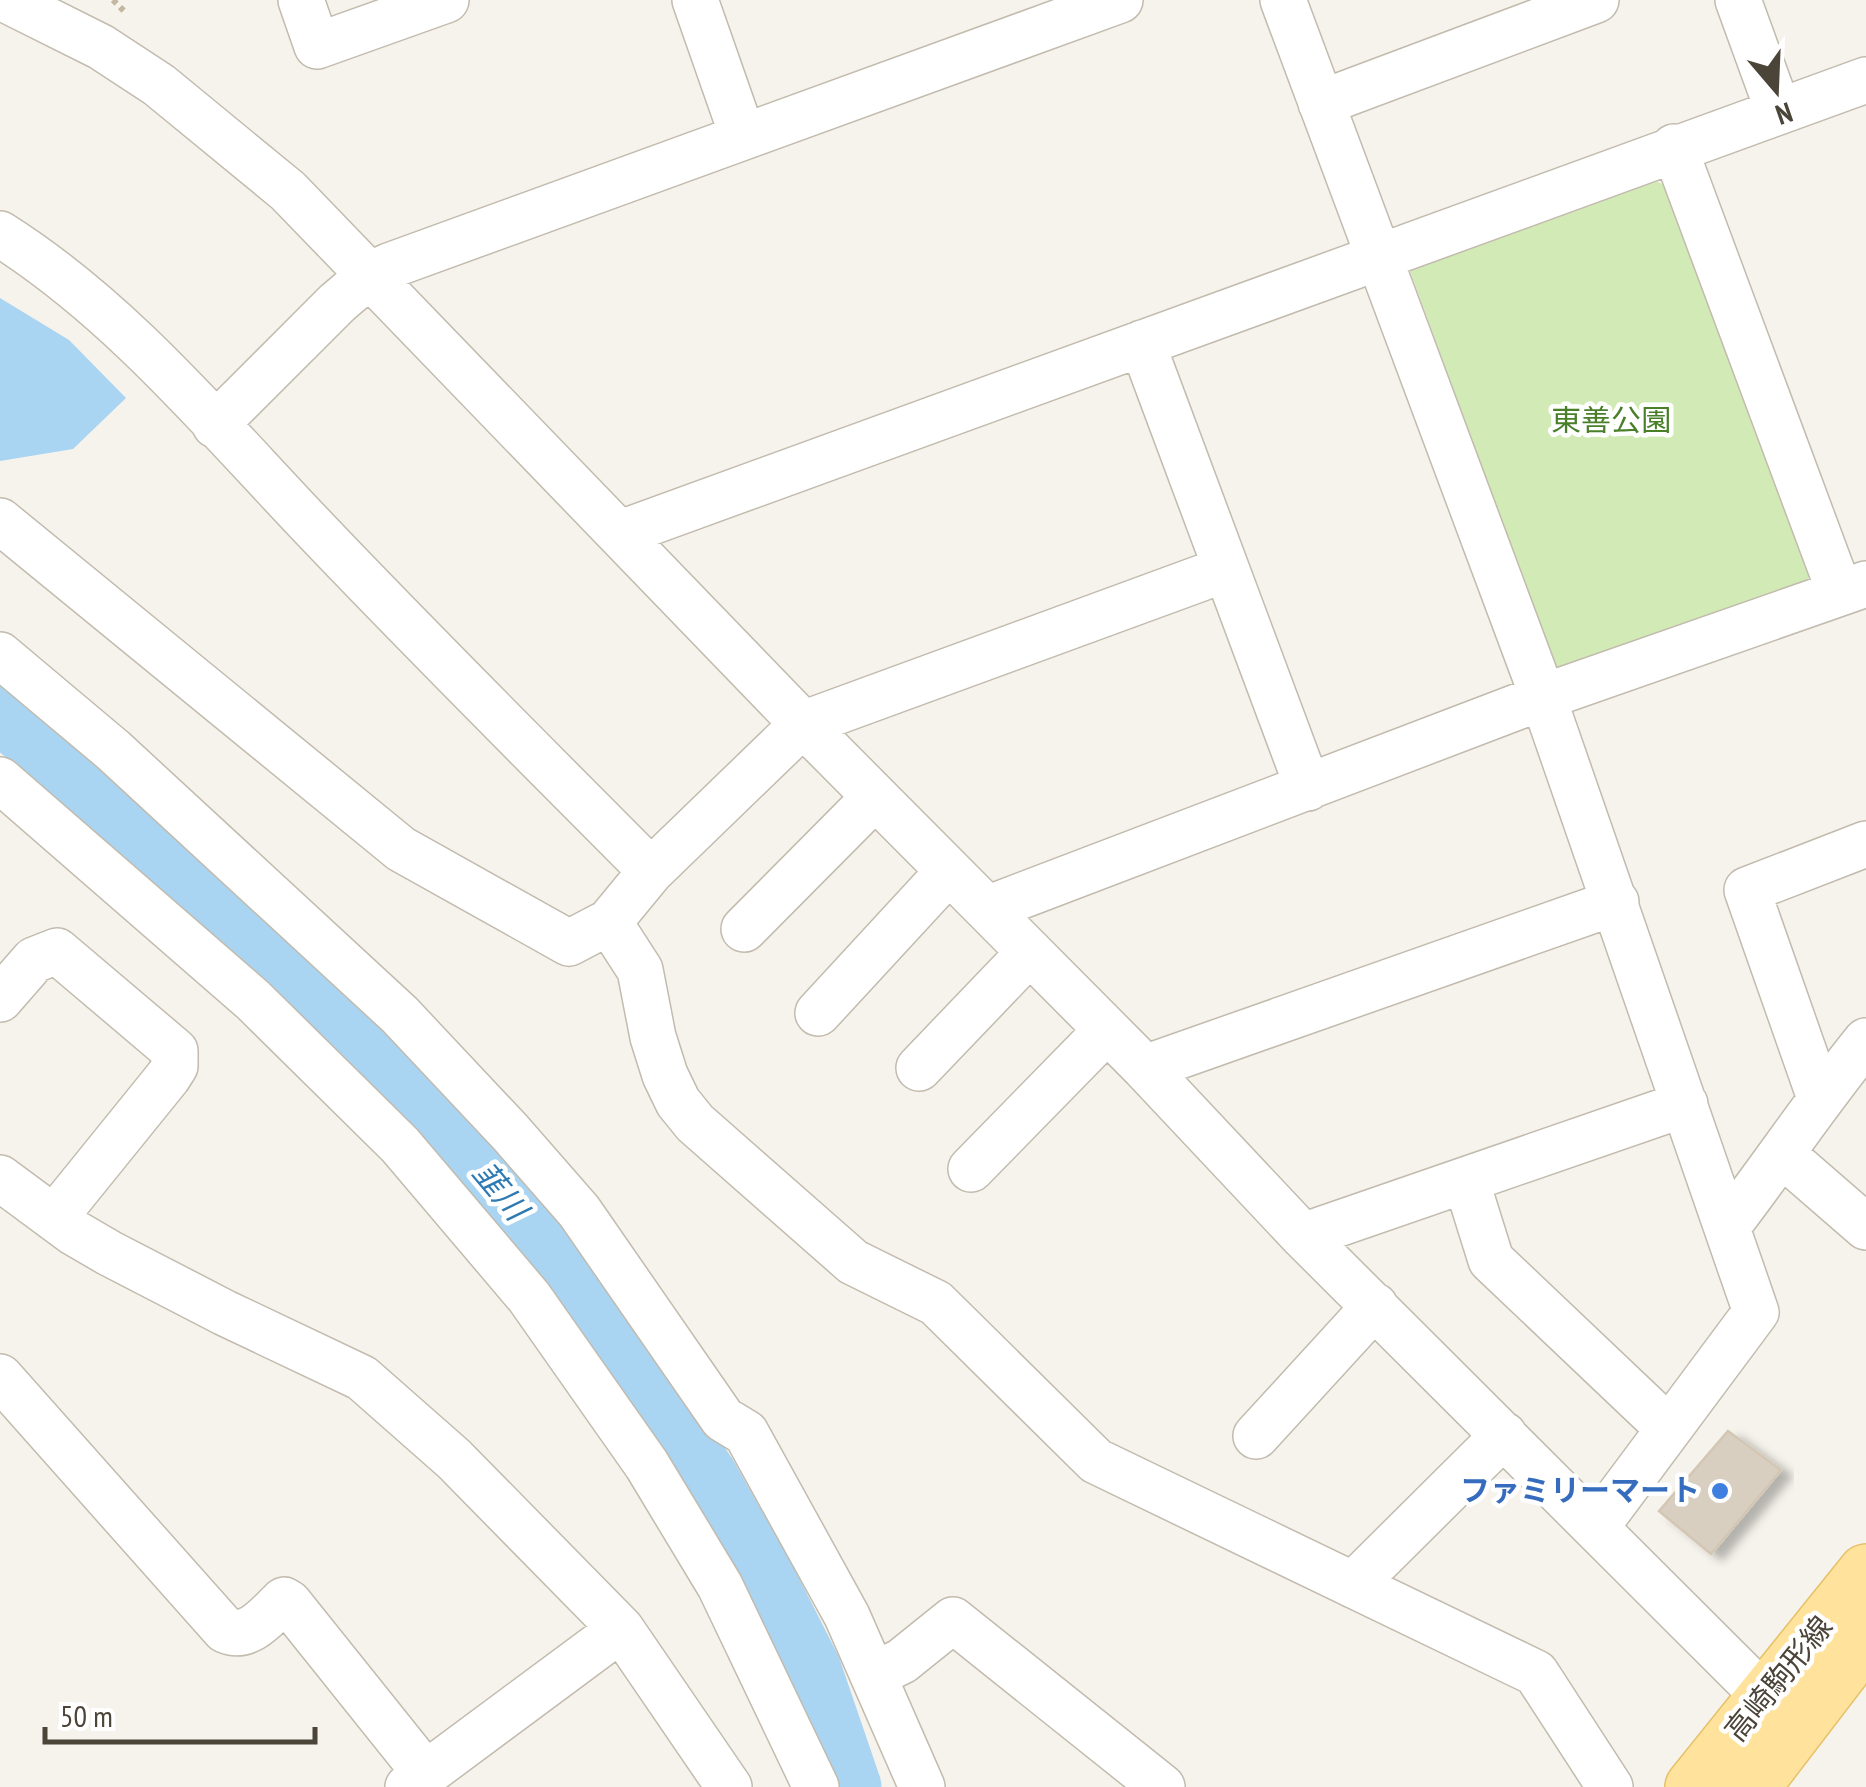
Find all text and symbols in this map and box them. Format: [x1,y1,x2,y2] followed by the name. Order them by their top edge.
[1726,40,1826,140] north arrow
[1771,94,1797,134] text: N
[1551,400,1671,439] park label: 東善公園
[464,1152,539,1231] water label: 韮川
[1460,1470,1700,1509] place label: ファミリーマート
[1709,1480,1731,1502] marker: ファミリーマート
[1715,1607,1840,1749] street label: 高崎駒形線
[45,1682,315,1744] scale bar
[60,1696,113,1735] text: 50 m

